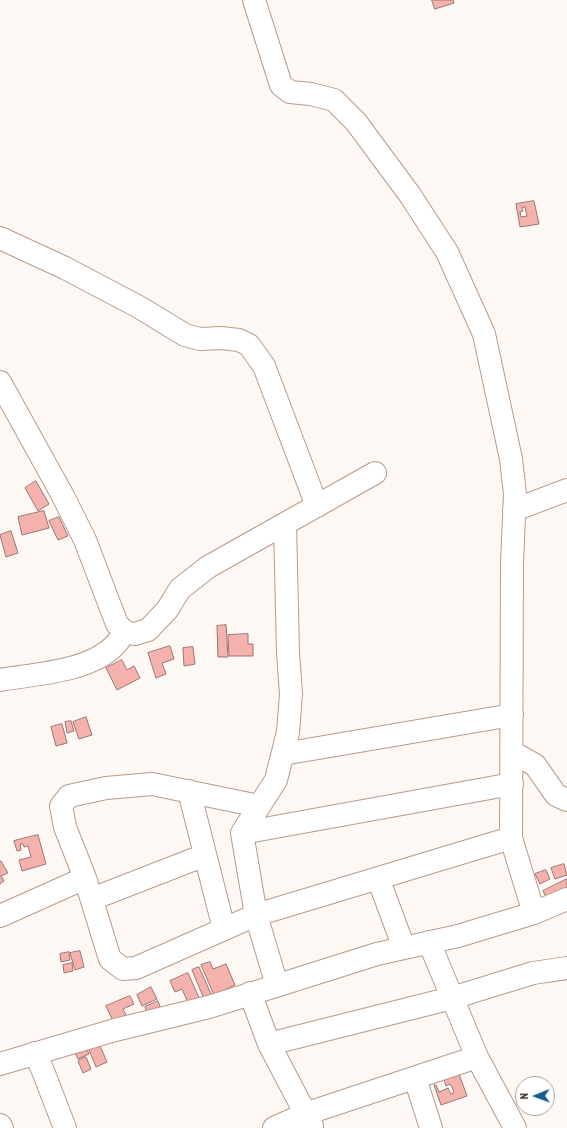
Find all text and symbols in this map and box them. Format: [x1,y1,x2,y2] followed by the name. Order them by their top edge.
[515,1076,555,1116] north arrow
[517,1093,531,1099] text: N

